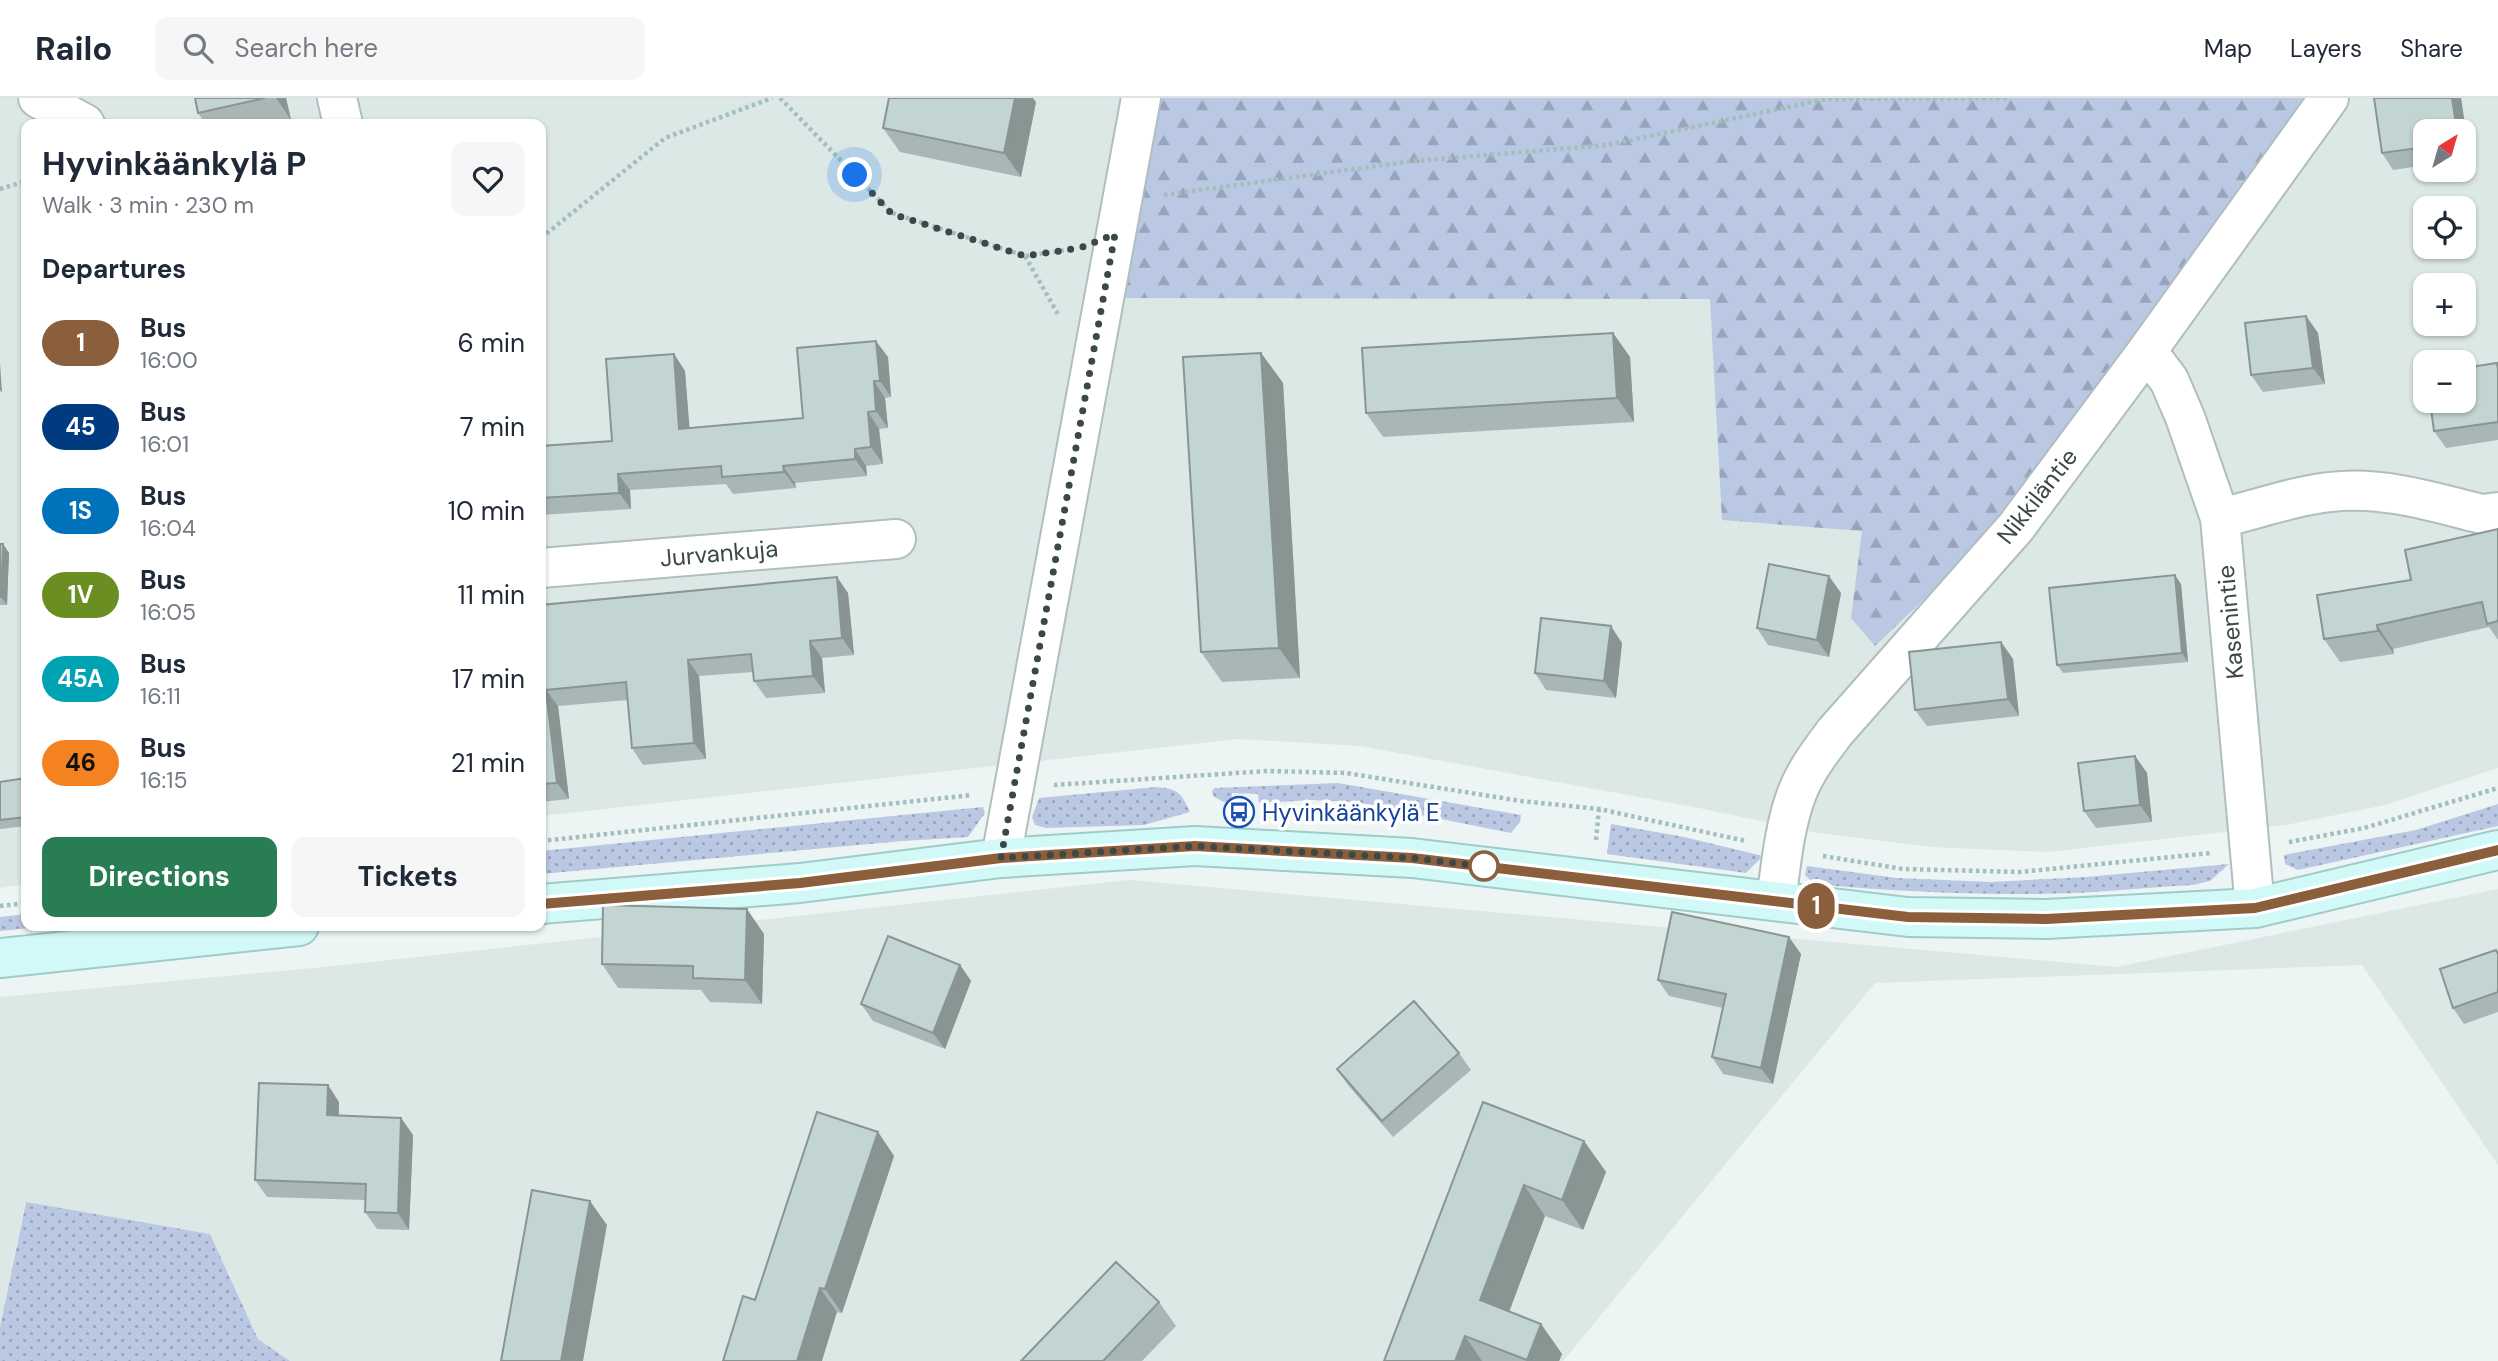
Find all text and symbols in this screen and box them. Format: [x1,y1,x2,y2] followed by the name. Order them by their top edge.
[155,17,645,80] search box
[35,27,113,70] text: Railo
[179,29,217,67] icon: search
[235,31,378,65] text: Search here
[2204,33,2252,64] text: Map
[2290,33,2362,64] text: Layers
[2400,33,2463,64] text: Share
[2413,119,2476,182] north arrow
[2413,119,2476,413] map controls
[42,142,306,185] text: Hyvinkäänkylä P
[451,142,525,216] button: heart
[837,157,872,192] your location
[42,190,254,220] text: Walk · 3 min · 230 m
[2413,196,2476,259] button: locate
[42,252,186,286] text: Departures
[2413,273,2476,336] button: +
[140,311,186,345] text: Bus
[457,326,525,360] text: 6 min
[76,327,85,358] text: 1
[140,345,198,375] text: 16:00
[2413,350,2476,413] button: −
[140,395,186,429] text: Bus
[460,410,525,444] text: 7 min
[65,411,96,442] text: 45
[140,429,189,459] text: 16:01
[1990,442,2084,550] street label: Nikkiläntie
[140,479,186,513] text: Bus
[448,494,525,528] text: 10 min
[69,495,92,526] text: 1S
[140,513,196,543] text: 16:04
[659,532,779,574] street label: Jurvankuja
[140,563,186,597] text: Bus
[2210,564,2250,680] street label: Kasenintie
[458,578,525,612] text: 11 min
[68,579,93,610] text: 1V
[140,597,196,627] text: 16:05
[140,647,186,681] text: Bus
[452,662,525,696] text: 17 min
[57,663,104,694] text: 45A
[140,681,181,711] text: 16:11
[140,731,186,765] text: Bus
[451,746,525,780] text: 21 min
[65,747,96,778] text: 46
[140,765,187,795] text: 16:15
[1222,795,1256,829] bus stop icon: Hyvinkäänkylä E
[1262,797,1440,828] place label: Hyvinkäänkylä E
[42,837,277,917] button: Directions
[291,837,525,917] button: Tickets
[1469,851,1499,881] unlabelled marker
[1793,883,1839,929] line badge: 1
[1812,890,1820,921] text: 1

